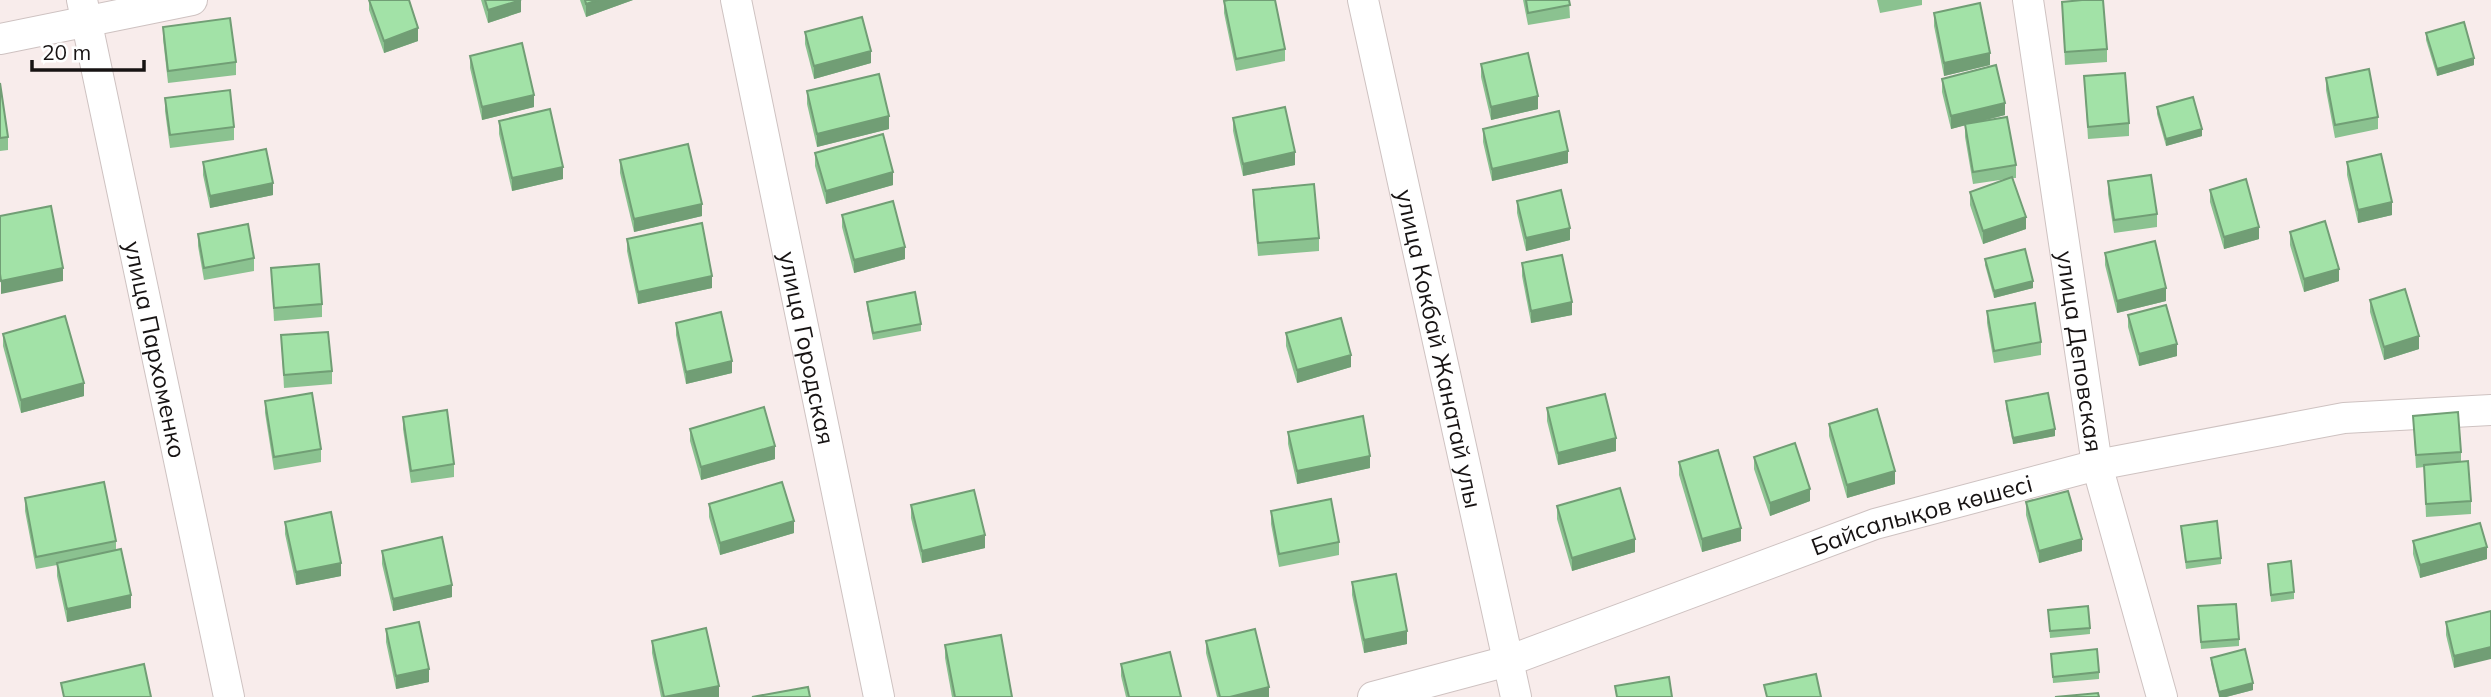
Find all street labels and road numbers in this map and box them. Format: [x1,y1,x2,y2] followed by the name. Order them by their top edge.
[1390,186,1489,511] street label: улица Кокбай Жанатай улы
[118,238,193,461] street label: улица Пархоменко
[773,248,842,447] street label: улица Городская
[2050,248,2110,454] street label: улица Деповская
[1807,468,2036,562] street label: Байсалықов көшесі

